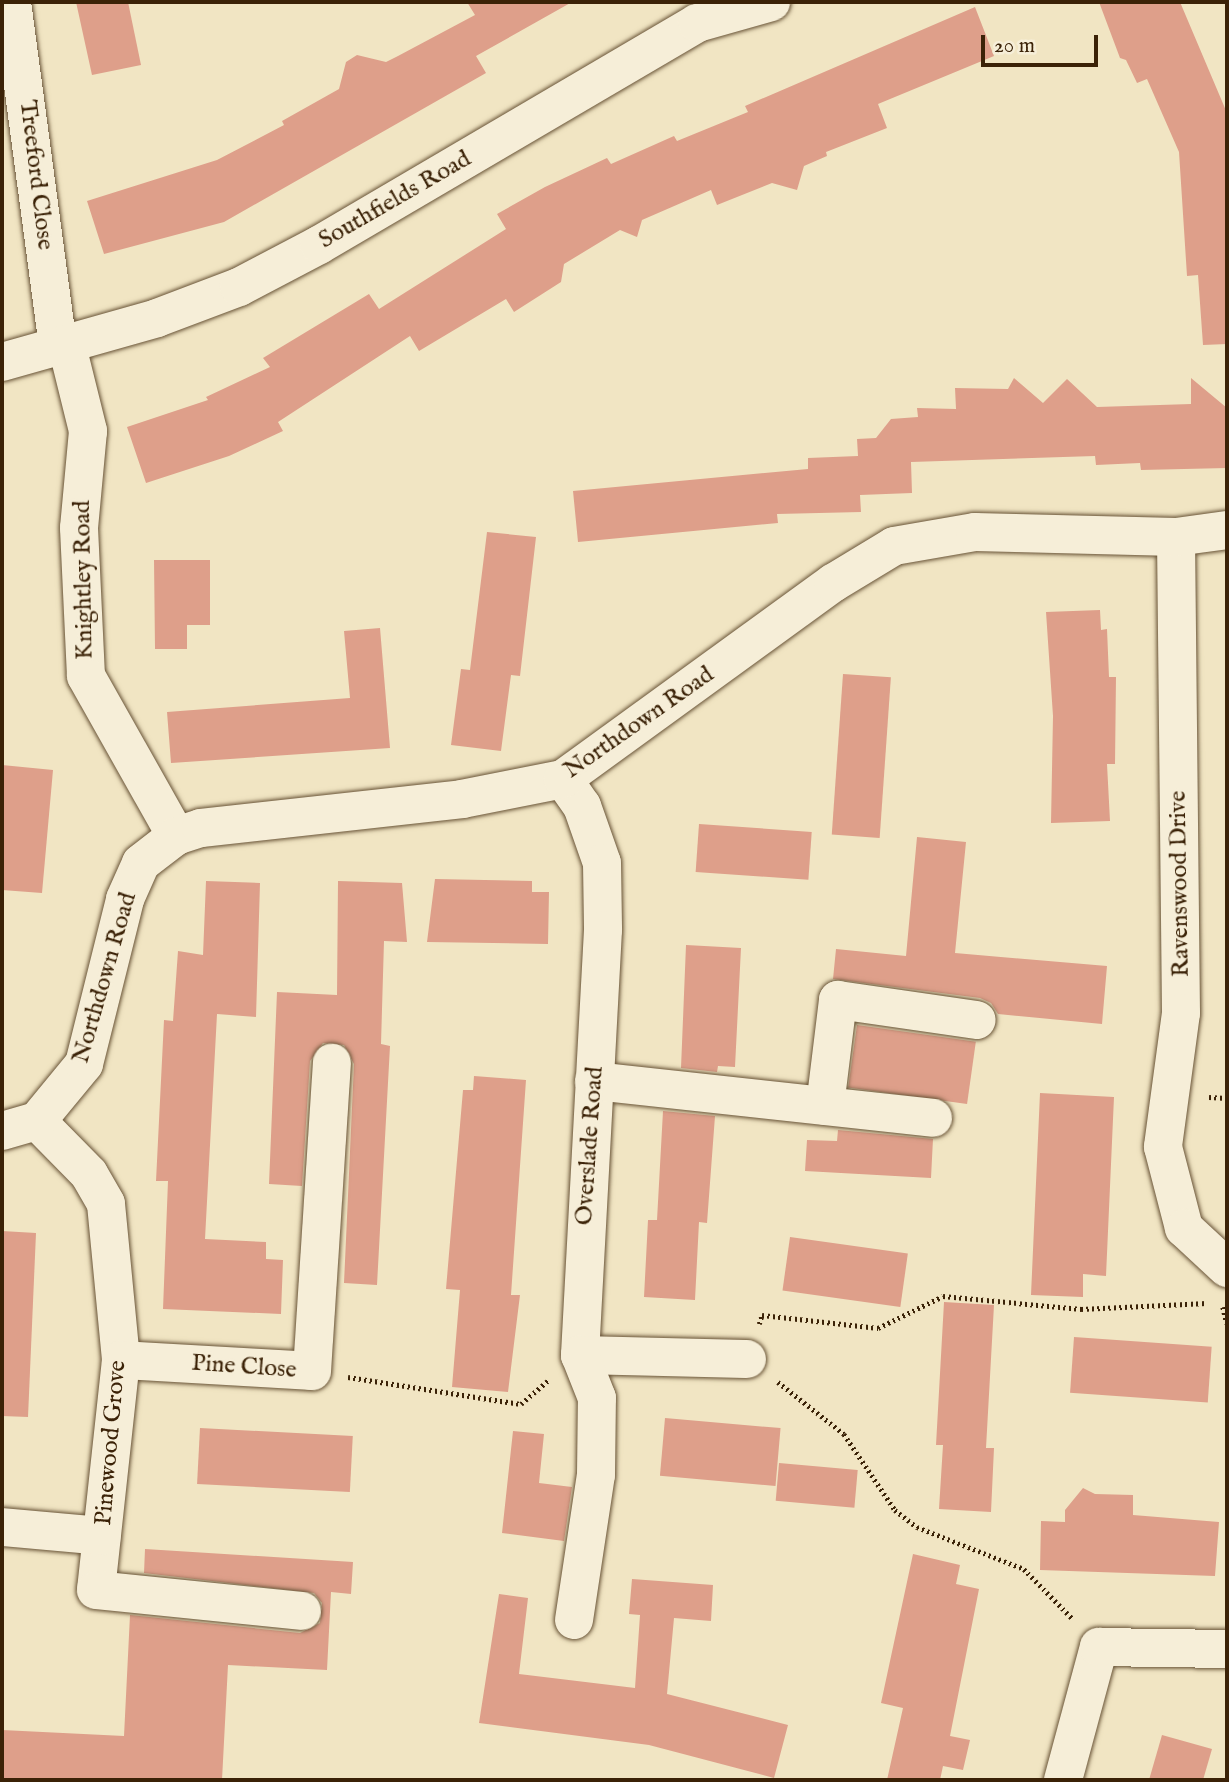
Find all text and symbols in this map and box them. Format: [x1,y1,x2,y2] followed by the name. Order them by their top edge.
[984,21,1101,65] scale bar
[994,33,1035,60] text: 20 m
[13,98,59,252] street label: Treeford Close
[314,145,476,255] street label: Southfields Road
[68,500,100,660] street label: Knightley Road
[559,661,719,785] street label: Northdown Road
[1164,791,1196,977] street label: Ravenswood Drive
[67,889,143,1067] street label: Northdown Road
[570,1066,610,1226] street label: Overslade Road
[190,1349,298,1385] street label: Pine Close
[89,1359,133,1527] street label: Pinewood Grove

